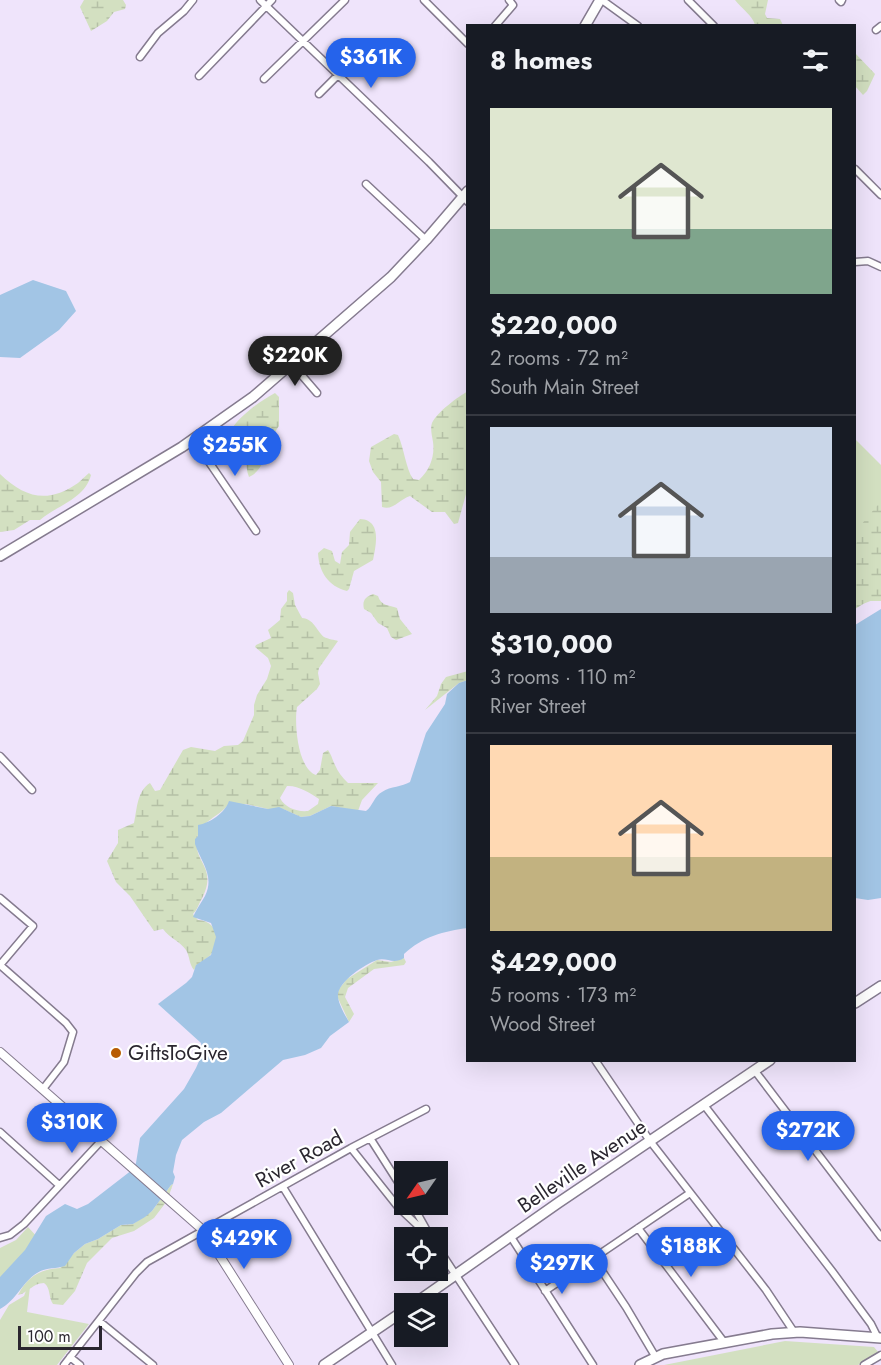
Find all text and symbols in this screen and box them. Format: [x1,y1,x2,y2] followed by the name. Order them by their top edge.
[329,38,413,89] pin: $361K
[490,41,592,79] text: 8 homes
[340,43,402,72] text: $361K
[799,44,832,77] icon: filters
[607,147,715,255] icon: home
[490,306,618,344] text: $220,000
[253,336,337,387] pin: $220K
[262,341,328,370] text: $220K
[490,344,628,373] text: 2 rooms · 72 m²
[490,373,639,402] text: South Main Street
[193,426,277,477] pin: $255K
[202,431,268,460] text: $255K
[607,466,715,574] icon: home
[490,625,613,663] text: $310,000
[490,663,636,692] text: 3 rooms · 110 m²
[490,692,586,721] text: River Street
[607,784,715,892] icon: home
[490,943,617,981] text: $429,000
[490,981,636,1010] text: 5 rooms · 173 m²
[490,1010,595,1039] text: Wood Street
[128,1038,228,1068] place label: GiftsToGive
[109,1046,123,1060] marker: GiftsToGive
[30,1103,114,1154] pin: $310K
[41,1108,103,1137] text: $310K
[766,1111,850,1162] pin: $272K
[512,1112,653,1220] street label: Belleville Avenue
[776,1116,840,1145] text: $272K
[250,1123,348,1195] street label: River Road
[394,1161,448,1215] north arrow
[394,1161,448,1347] map controls
[202,1219,286,1270] pin: $429K
[211,1224,277,1253] text: $429K
[394,1227,448,1281] button: locate
[649,1227,733,1278] pin: $188K
[660,1232,722,1261] text: $188K
[520,1244,604,1295] pin: $297K
[530,1249,594,1278] text: $297K
[394,1293,448,1347] button: layers
[18,1323,102,1350] scale bar
[27,1325,71,1348] text: 100 m

